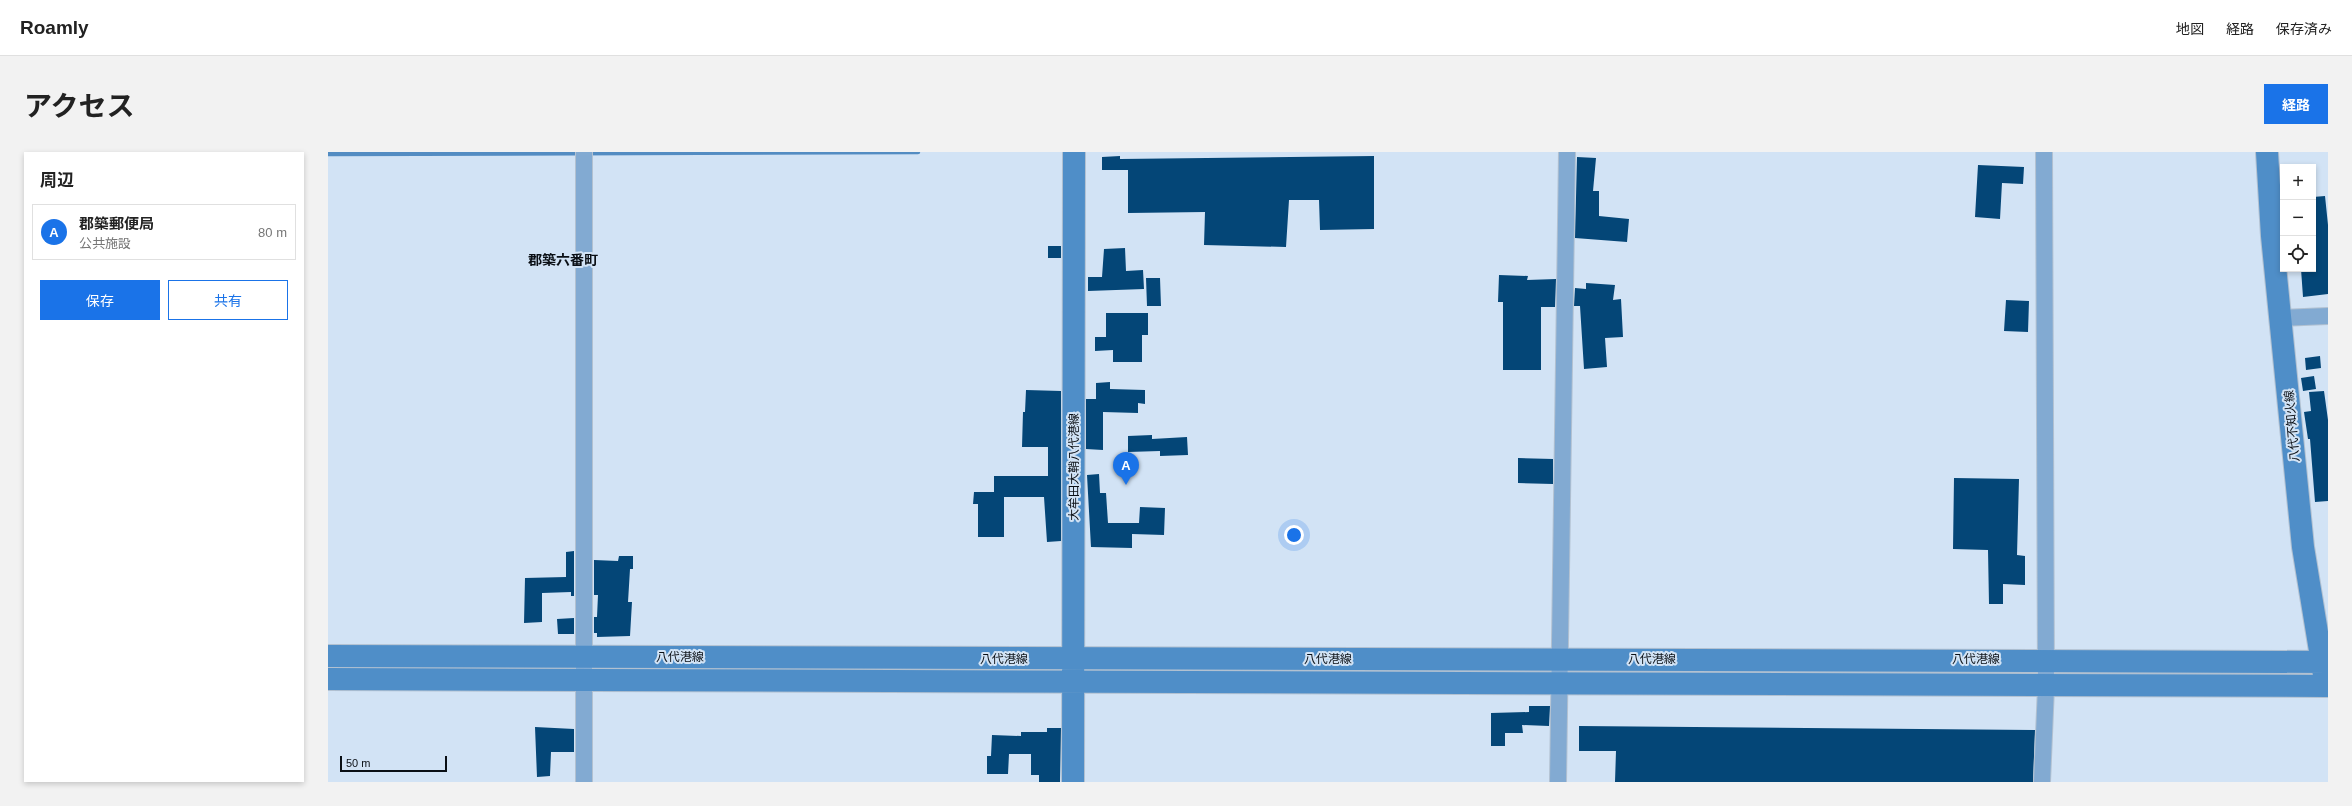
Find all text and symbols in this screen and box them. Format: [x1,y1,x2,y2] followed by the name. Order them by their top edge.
[20,17,89,38] text: Roamly
[2176,21,2204,37] text: 地図
[2226,21,2254,37] text: 経路
[2276,21,2332,37] text: 保存済み
[2264,84,2328,124] button: 経路
[24,91,135,122] text: アクセス
[2280,164,2316,272] map controls
[2280,164,2316,200] button: +
[40,171,74,190] text: 周辺
[2280,200,2316,236] button: −
[79,215,154,232] text: 郡築郵便局
[49,225,59,240] text: A
[258,225,287,240] text: 80 m
[79,236,131,251] text: 公共施設
[2280,236,2316,272] button: locate
[528,252,598,268] district label: 郡築六番町
[40,280,160,320] button: 保存
[168,280,288,320] button: 共有
[2282,390,2302,462] street label: 八代不知火線
[1067,413,1081,521] street label: 大牟田大鞘八代港線
[1113,452,1139,485] pin: A
[1284,525,1304,545] your location
[656,650,704,664] street label: 八代港線
[980,652,1028,666] street label: 八代港線
[1304,652,1352,666] street label: 八代港線
[1628,652,1676,666] street label: 八代港線
[1952,652,2000,666] street label: 八代港線
[340,754,447,773] scale bar
[346,757,370,769] text: 50 m

